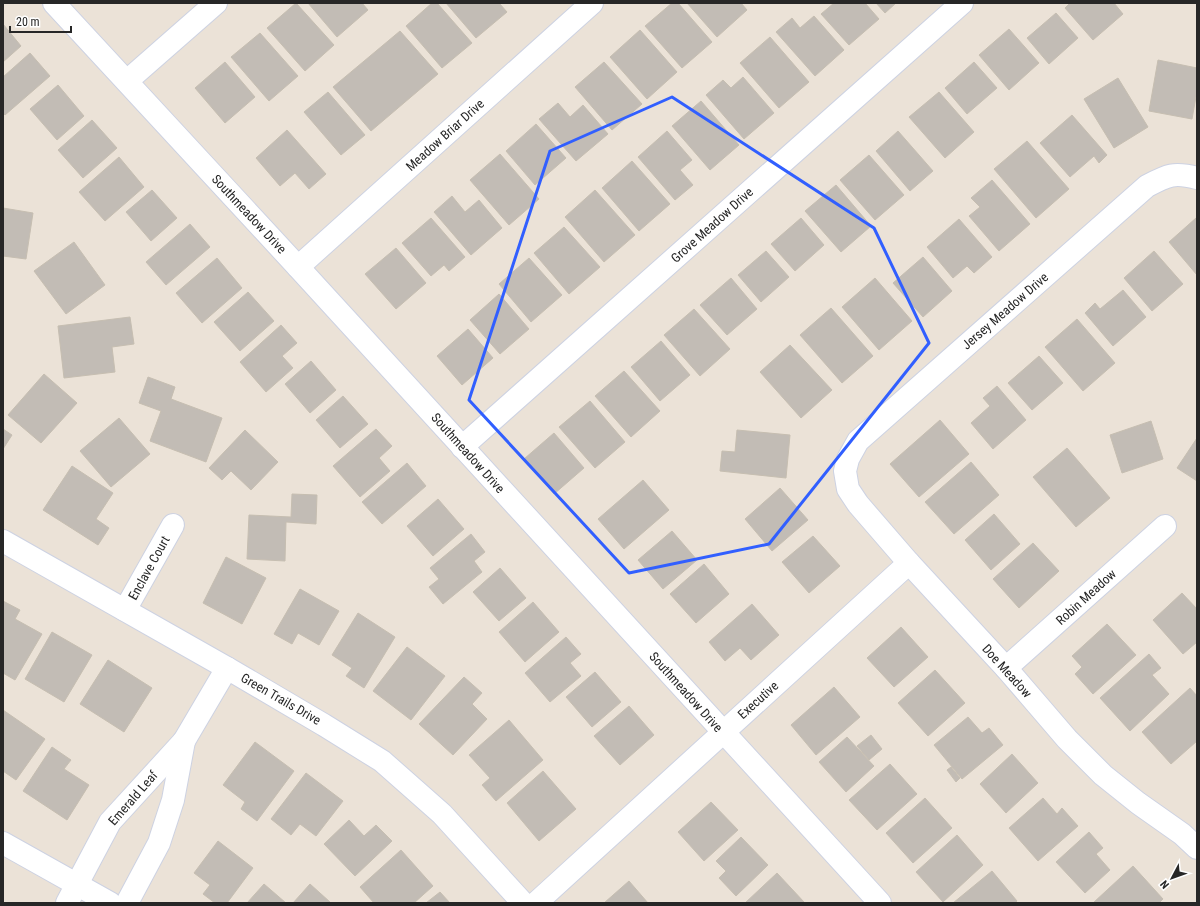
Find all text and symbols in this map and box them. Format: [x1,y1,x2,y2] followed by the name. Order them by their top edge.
[10,8,71,34] scale bar
[16,15,40,29] text: 20 m
[403,96,487,174] street label: Meadow Briar Drive
[209,172,289,256] street label: Southmeadow Drive
[668,184,756,266] street label: Grove Meadow Drive
[959,270,1051,352] street label: Jersey Meadow Drive
[428,410,508,496] street label: Southmeadow Drive
[125,533,173,603] street label: Enclave Court
[1053,566,1120,628] street label: Robin Meadow
[979,641,1035,701] street label: Doe Meadow
[646,649,726,735] street label: Southmeadow Drive
[238,670,324,728] street label: Green Trails Drive
[735,678,781,722] street label: Executive
[105,768,161,828] street label: Emerald Leaf
[1152,858,1192,898] north arrow
[1158,877,1172,891] text: N

